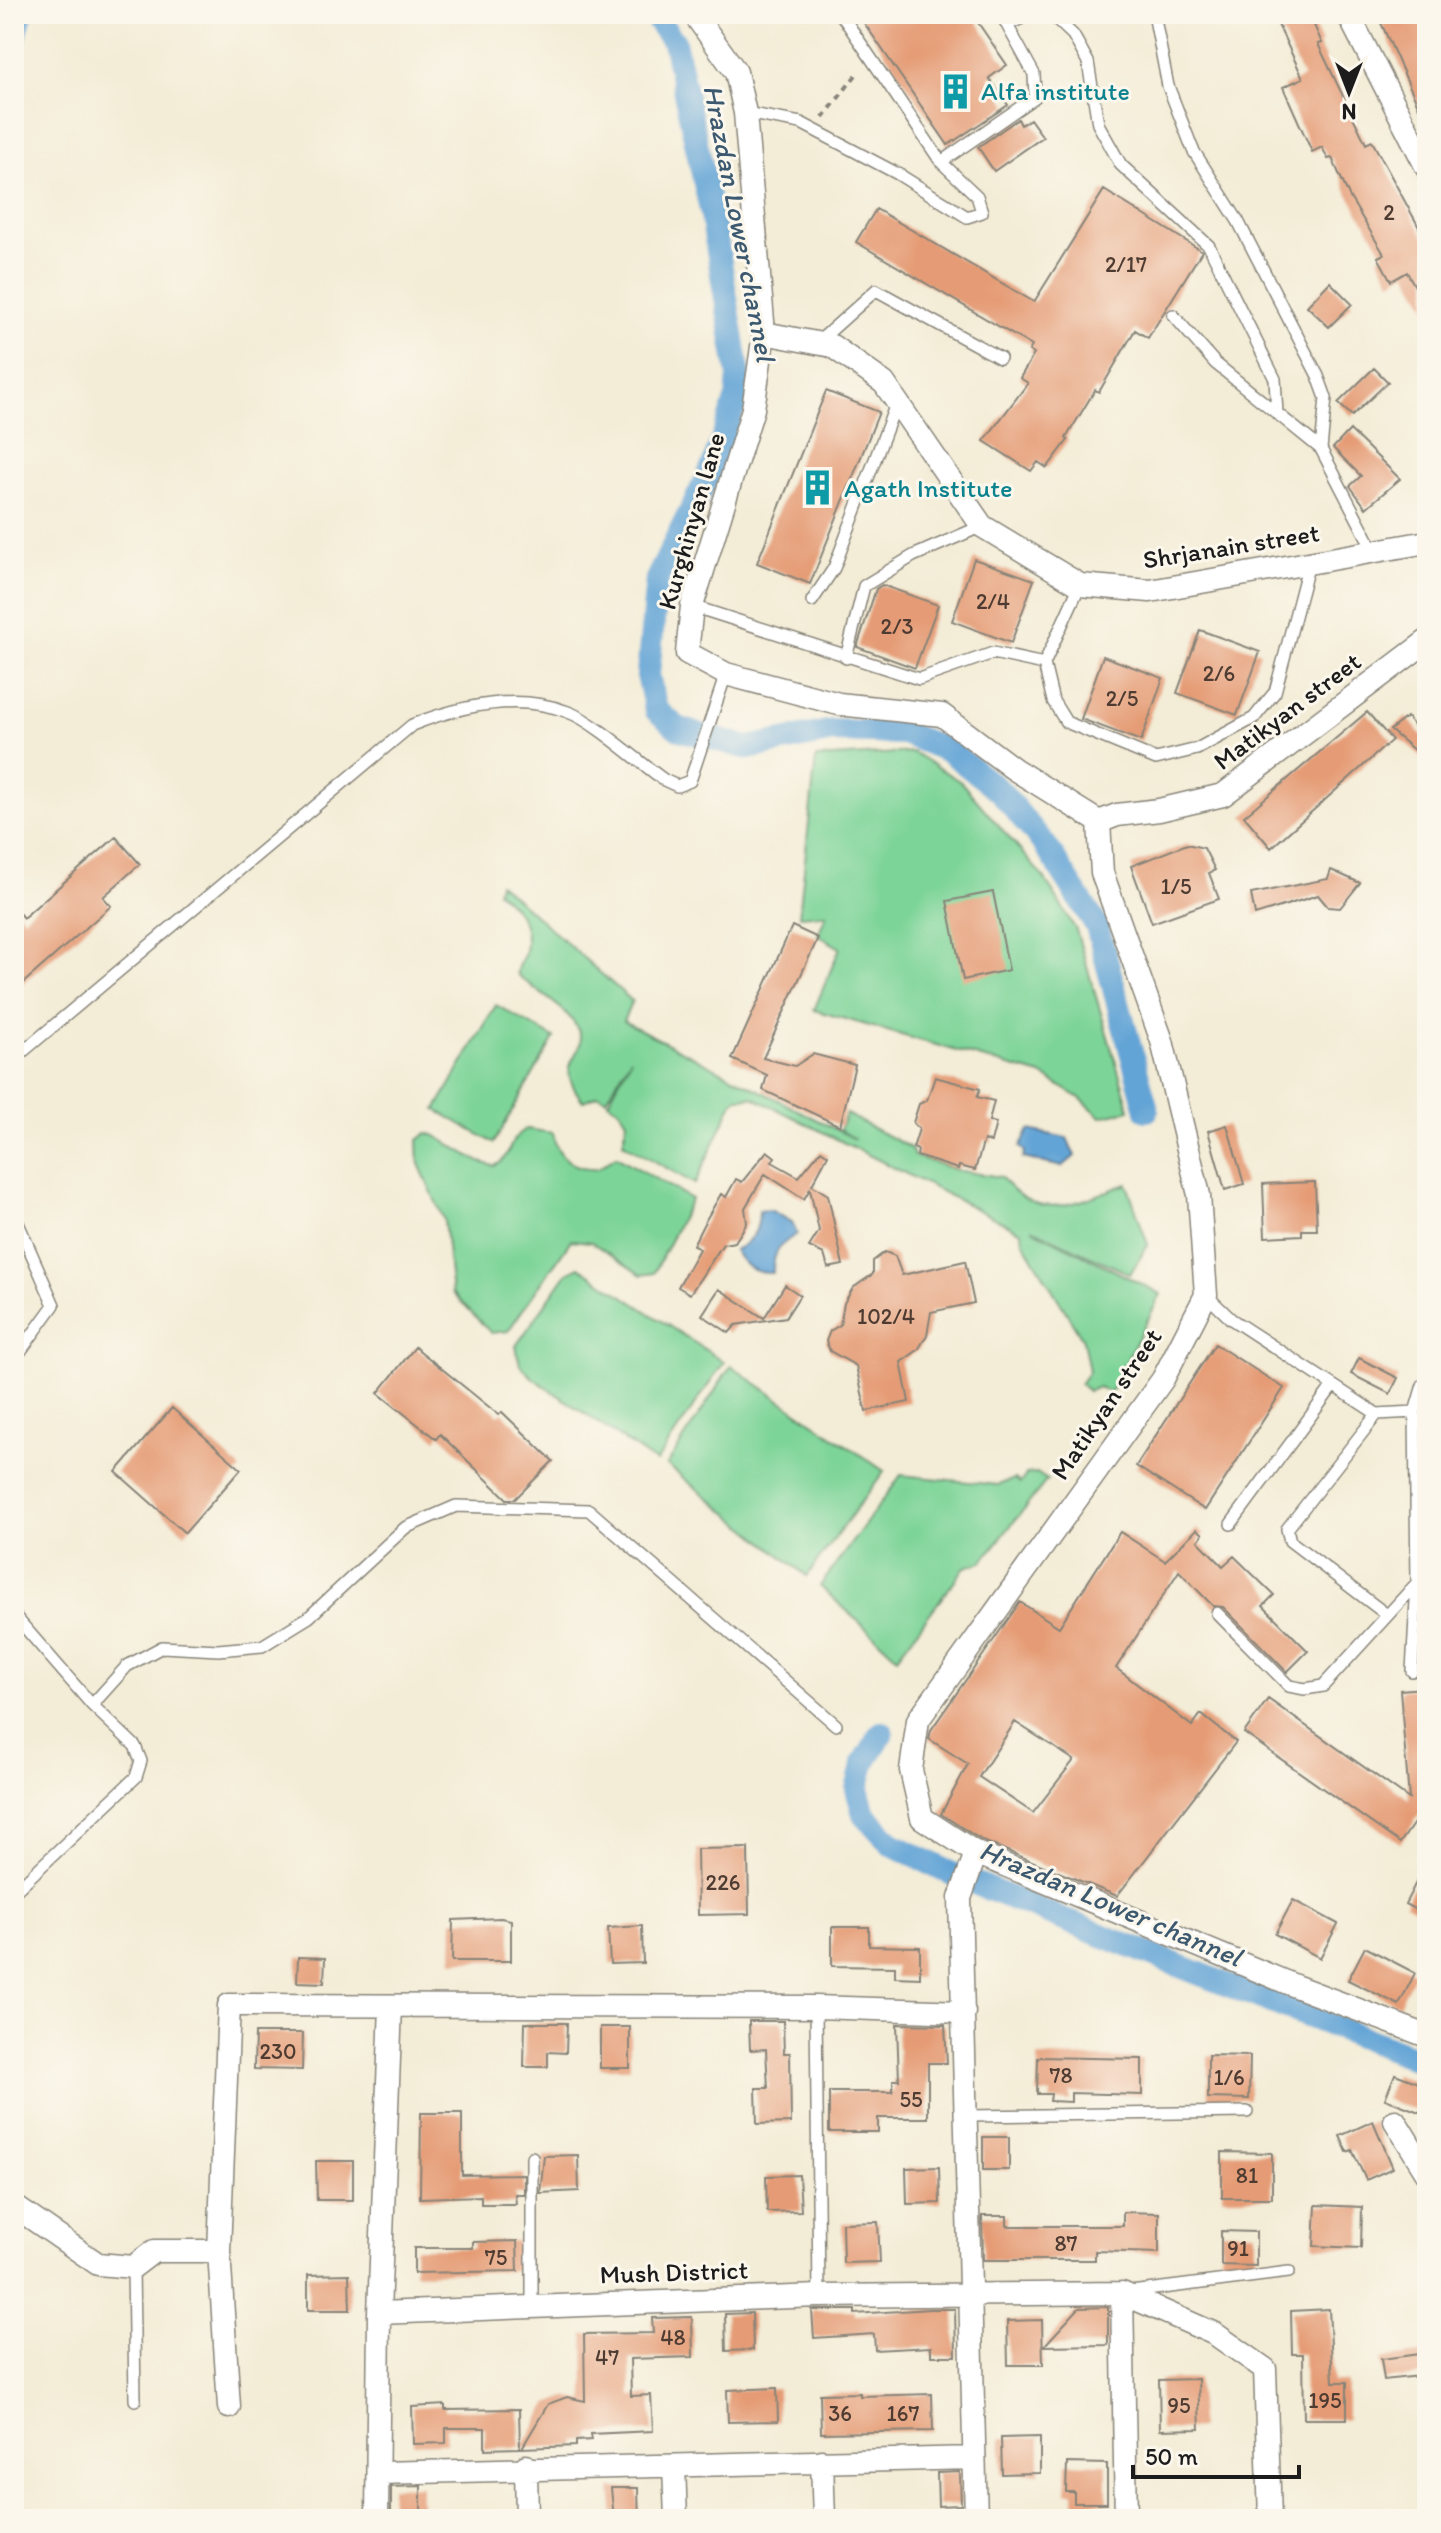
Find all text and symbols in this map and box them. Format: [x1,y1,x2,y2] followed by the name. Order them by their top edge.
[1309,52,1389,132] north arrow
[936,72,974,110] building icon: Alfa institute
[981,75,1130,107] place label: Alfa institute
[696,82,784,366] water label: Hrazdan Lower channel
[1342,98,1356,125] text: N
[1383,199,1395,226] house number: 2
[1105,251,1147,278] house number: 2/17
[650,429,732,613] street label: Kurghinyan lane
[799,469,837,507] building icon: Agath Institute
[844,472,1013,504] place label: Agath Institute
[1141,516,1322,576] street label: Shrjanain street
[976,588,1010,615] house number: 2/4
[881,613,913,640] house number: 2/3
[1207,645,1367,777] street label: Matikyan street
[1203,660,1235,687] house number: 2/6
[1106,685,1138,712] house number: 2/5
[1160,873,1192,900] house number: 1/5
[857,1303,915,1330] house number: 102/4
[1044,1322,1169,1486] street label: Matikyan street
[975,1832,1249,1974] water label: Hrazdan Lower channel
[706,1869,740,1896] house number: 226
[259,2038,297,2065] house number: 230
[1050,2062,1072,2089] house number: 78
[1213,2064,1245,2091] house number: 1/6
[899,2086,923,2113] house number: 55
[1236,2162,1258,2189] house number: 81
[1055,2230,1078,2257] house number: 87
[1227,2235,1249,2262] house number: 91
[485,2244,507,2271] house number: 75
[599,2253,749,2291] street label: Mush District
[660,2324,686,2351] house number: 48
[595,2344,619,2371] house number: 47
[1308,2387,1342,2414] house number: 195
[1167,2392,1191,2419] house number: 95
[828,2400,852,2427] house number: 36
[887,2400,919,2427] house number: 167
[1133,2429,1299,2479] scale bar
[1145,2442,1198,2471] text: 50 m

